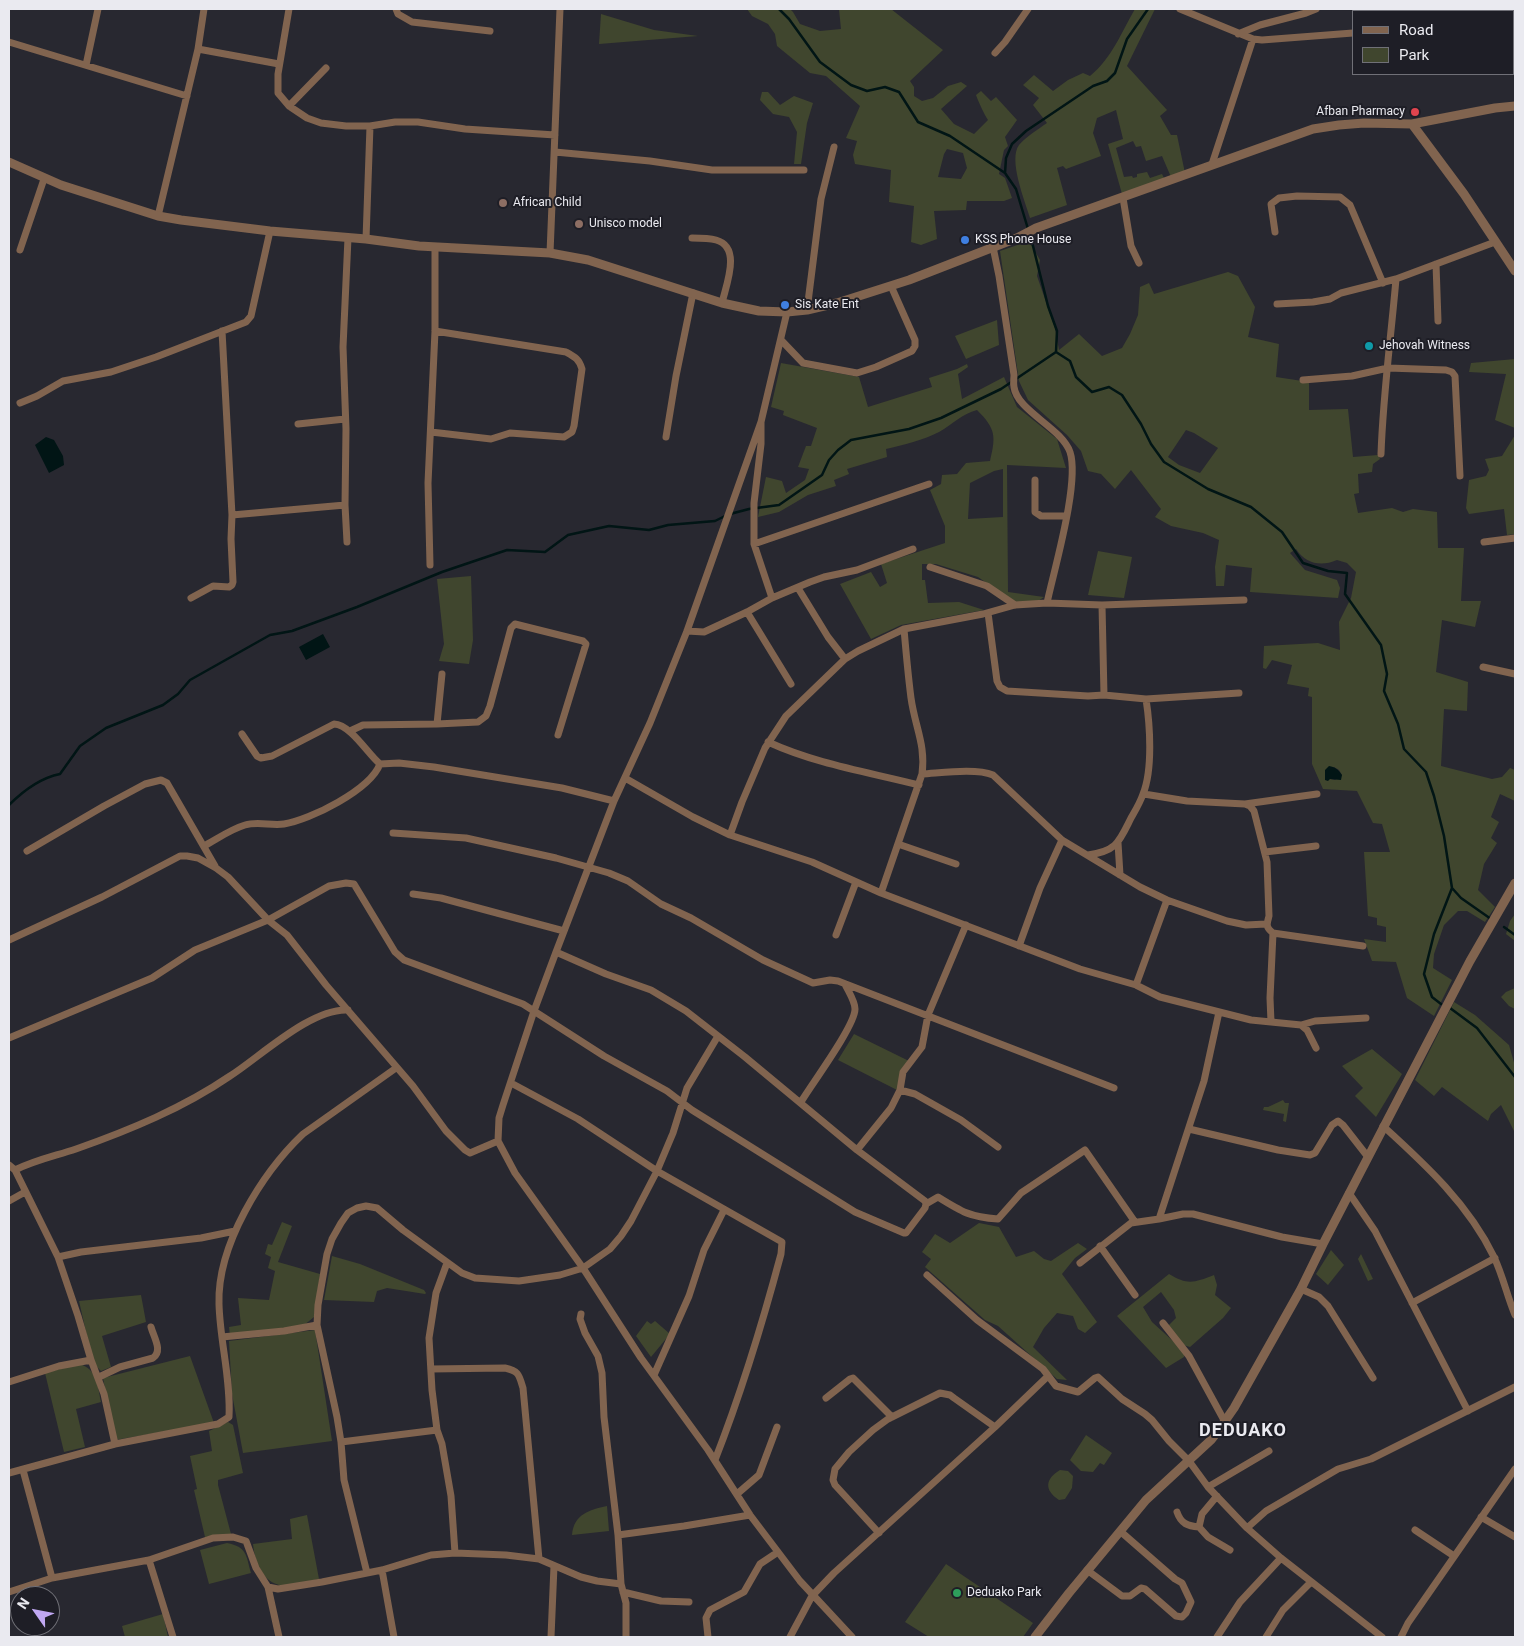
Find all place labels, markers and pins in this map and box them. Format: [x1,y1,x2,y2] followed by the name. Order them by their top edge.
[1316,105,1405,119] place label: Afban Pharmacy
[1409,106,1421,118] marker: Afban Pharmacy
[513,196,581,210] place label: African Child
[497,197,509,209] marker: African Child
[589,217,662,231] place label: Unisco model
[573,218,585,230] marker: Unisco model
[975,233,1071,247] place label: KSS Phone House
[959,234,971,246] marker: KSS Phone House
[795,298,859,312] place label: Sis Kate Ent
[779,299,791,311] marker: Sis Kate Ent
[1379,339,1470,353] place label: Jehovah Witness
[1363,340,1375,352] marker: Jehovah Witness
[967,1586,1041,1600] place label: Deduako Park
[951,1587,963,1599] marker: Deduako Park

